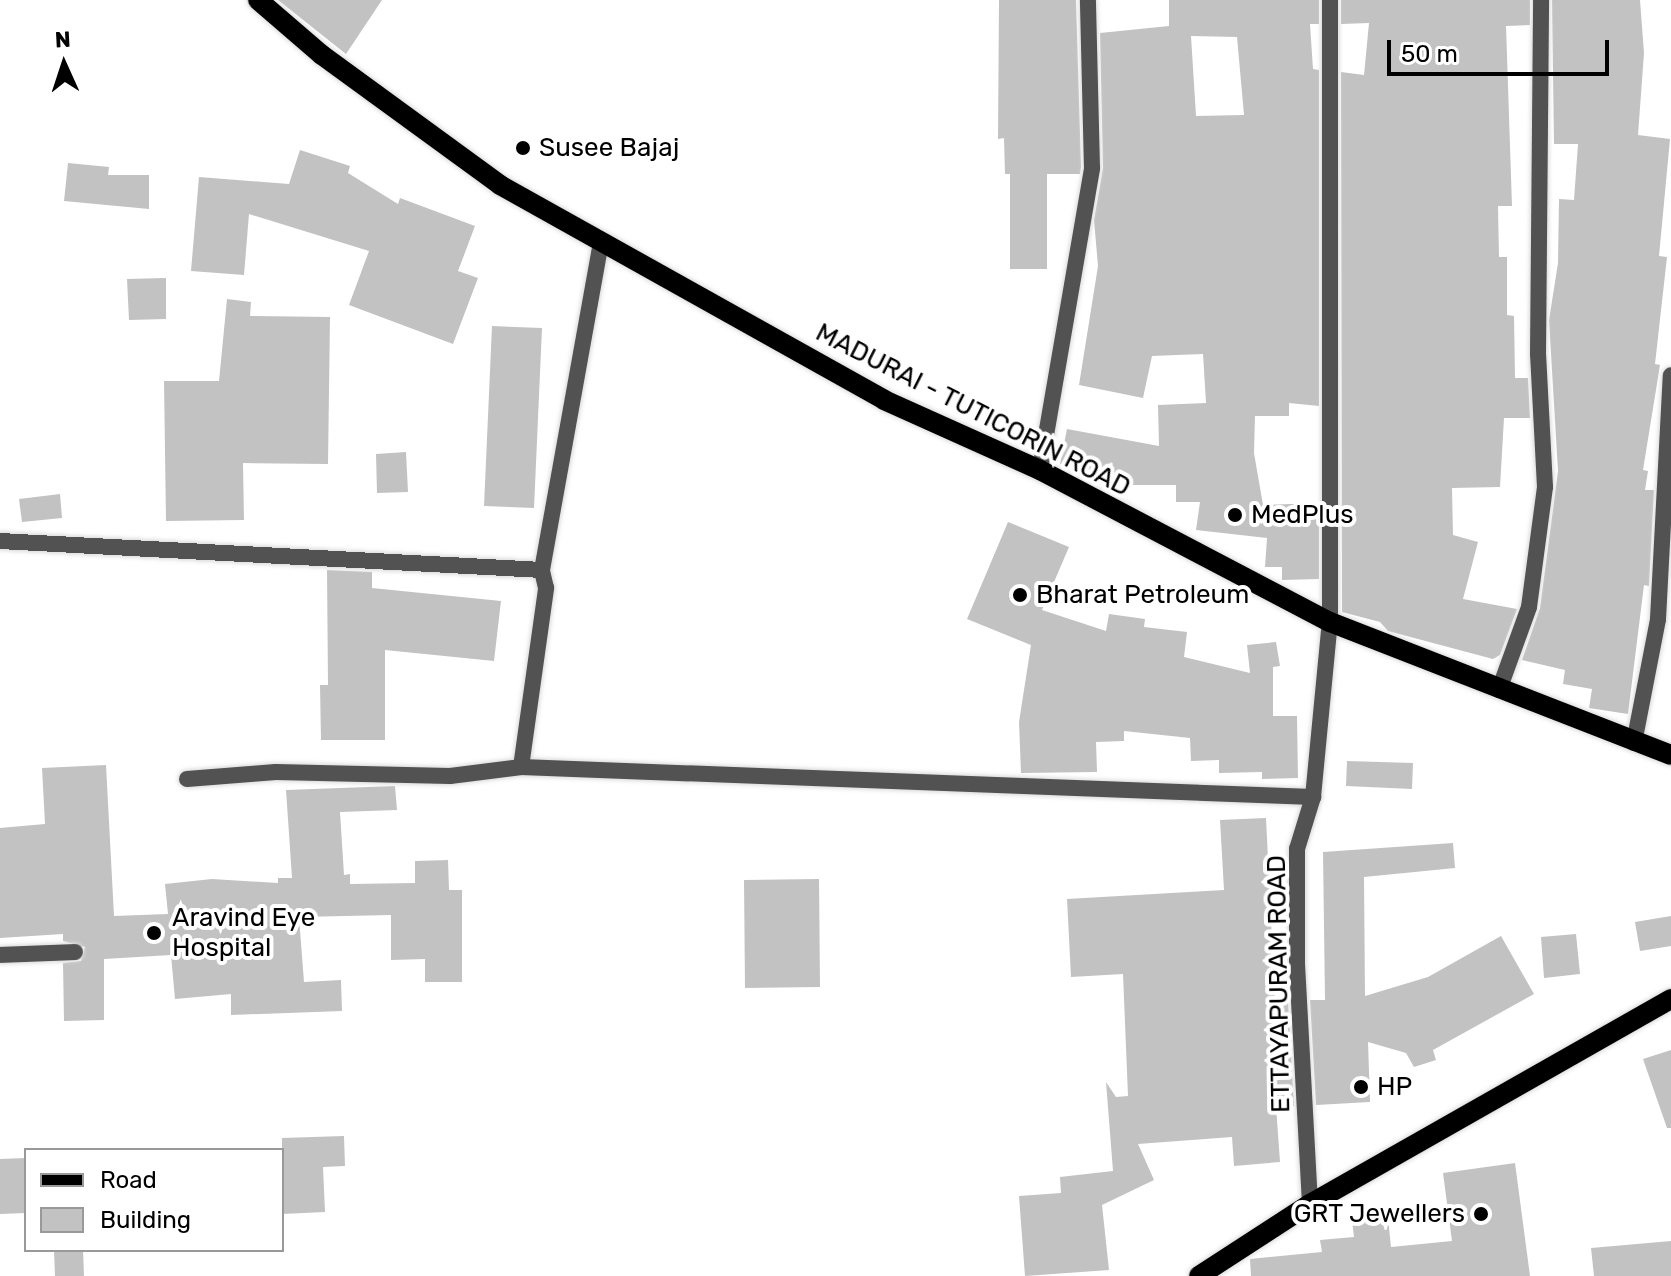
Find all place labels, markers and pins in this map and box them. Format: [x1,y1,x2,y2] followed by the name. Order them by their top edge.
[539,132,679,164] place label: Susee Bajaj
[514,139,532,157] marker: Susee Bajaj
[1251,499,1354,531] place label: MedPlus
[1226,506,1244,524] marker: MedPlus
[1036,579,1249,611] place label: Bharat Petroleum
[1011,586,1029,604] marker: Bharat Petroleum
[172,902,315,964] place label: Aravind Eye Hospital
[143,922,165,944] marker: Aravind Eye Hospital
[1377,1071,1412,1103] place label: HP
[1352,1078,1370,1096] marker: HP
[1293,1198,1465,1230] place label: GRT Jewellers
[1472,1205,1490,1223] marker: GRT Jewellers

